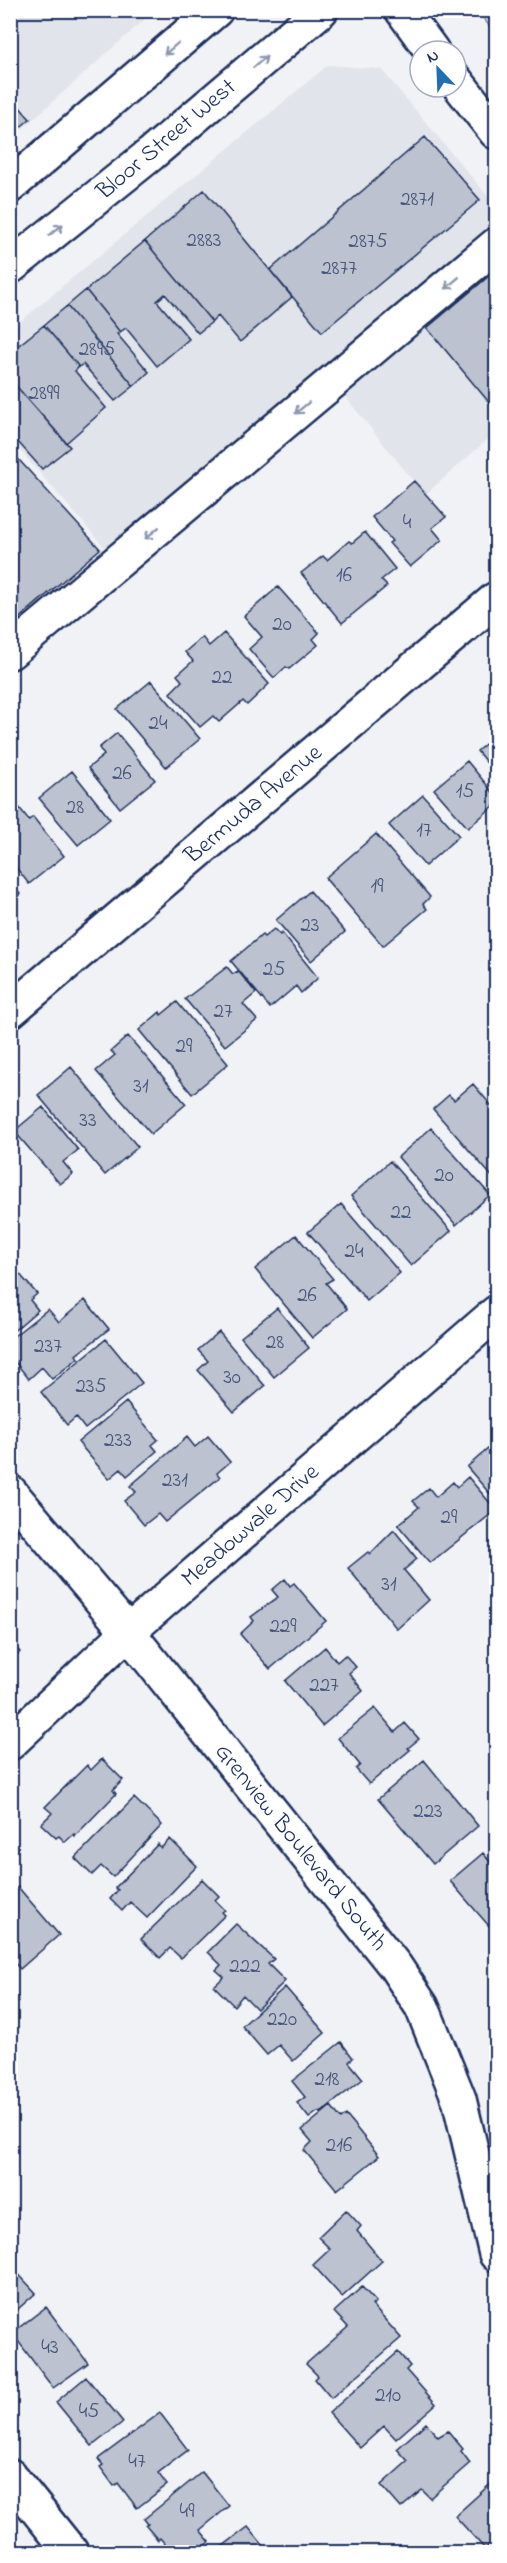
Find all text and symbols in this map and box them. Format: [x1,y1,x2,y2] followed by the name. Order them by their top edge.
[408,39,468,99] north arrow
[163,42,179,55] one-way arrow
[423,44,443,70] text: N
[252,56,268,69] one-way arrow
[89,71,245,210] street label: Bloor Street West
[400,185,434,215] house number: 2871
[48,224,64,237] one-way arrow
[187,226,221,256] house number: 2883
[349,227,387,257] house number: 2875
[321,254,357,284] house number: 2877
[445,276,460,290] one-way arrow
[79,335,115,365] house number: 2895
[29,379,60,409] house number: 2899
[295,401,310,415] one-way arrow
[403,508,412,538] house number: 4
[145,526,160,540] one-way arrow
[336,561,352,591] house number: 16
[272,610,292,640] house number: 20
[212,663,232,693] house number: 22
[148,709,168,739] house number: 24
[177,737,331,874] street label: Bermuda Avenue
[112,759,132,789] house number: 26
[456,777,474,807] house number: 15
[66,793,84,823] house number: 28
[416,816,432,846] house number: 17
[371,872,384,902] house number: 19
[300,911,320,941] house number: 23
[263,955,285,985] house number: 25
[213,997,233,1027] house number: 27
[176,1032,193,1062] house number: 29
[133,1072,149,1102] house number: 31
[79,1106,97,1136] house number: 33
[434,1161,454,1191] house number: 20
[391,1198,411,1228] house number: 22
[344,1237,364,1267] house number: 24
[297,1281,317,1311] house number: 26
[266,1328,284,1358] house number: 28
[34,1332,62,1362] house number: 237
[223,1363,241,1393] house number: 30
[75,1372,107,1402] house number: 235
[104,1426,132,1456] house number: 233
[174,1456,328,1596] street label: Meadowvale Drive
[162,1466,188,1496] house number: 231
[441,1503,458,1533] house number: 29
[381,1570,397,1600] house number: 31
[269,1612,297,1642] house number: 229
[309,1671,339,1701] house number: 227
[205,1737,395,1959] street label: Grenview Boulevard South
[413,1797,443,1827] house number: 223
[229,1952,261,1982] house number: 222
[267,2005,297,2035] house number: 220
[315,2065,340,2095] house number: 218
[326,2131,352,2161] house number: 216
[41,2333,59,2363] house number: 43
[375,2381,401,2411] house number: 210
[79,2397,99,2427] house number: 45
[128,2447,146,2477] house number: 47
[180,2497,195,2527] house number: 49

